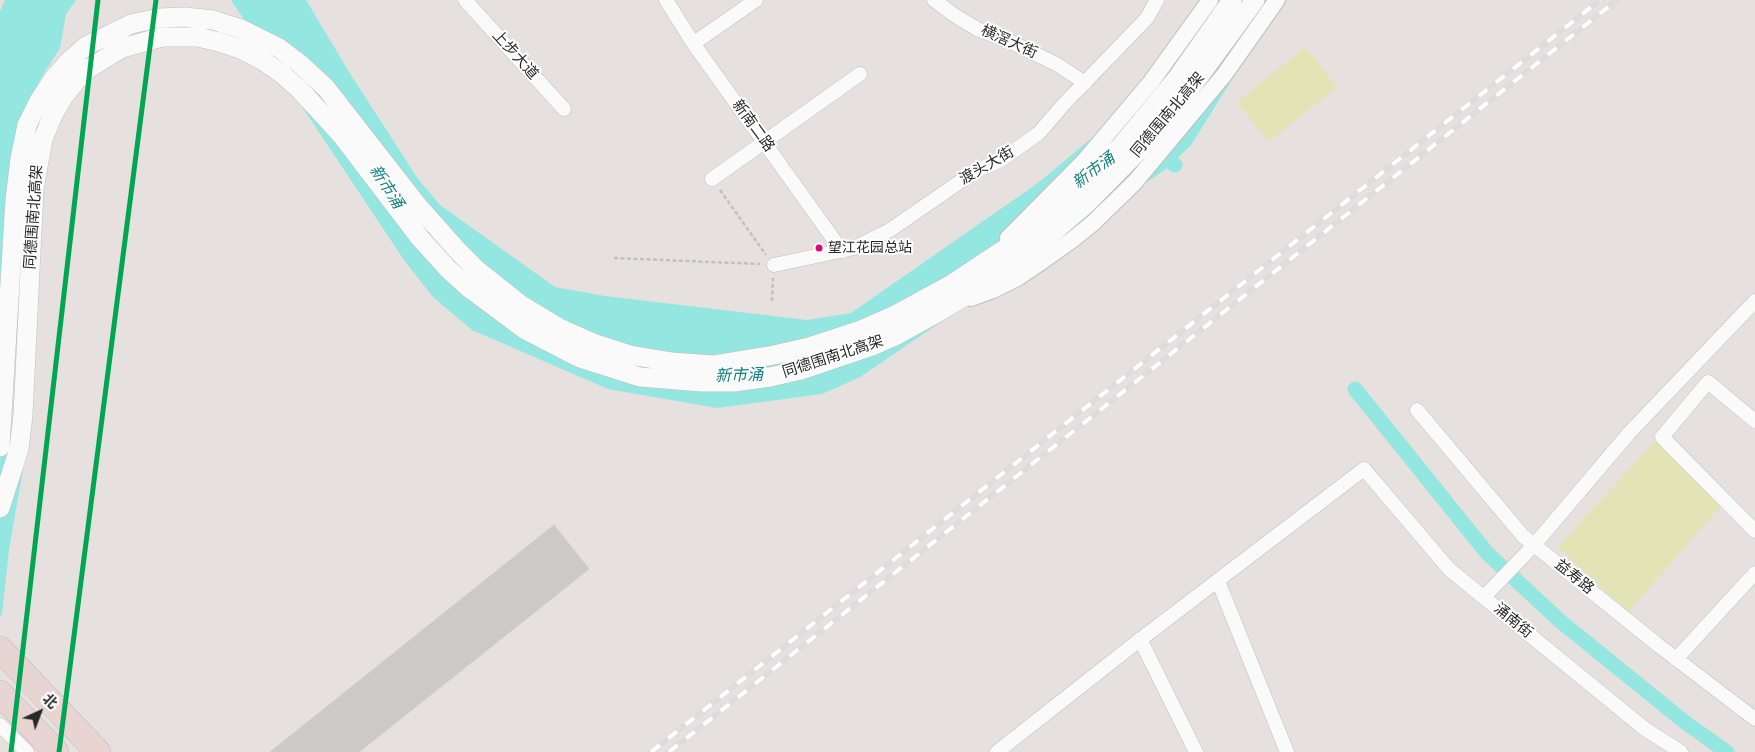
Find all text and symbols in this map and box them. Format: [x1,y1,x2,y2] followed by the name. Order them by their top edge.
[978,22,1040,62] street label: 横滘大街
[488,27,542,83] street label: 上步大道
[1127,69,1209,161] street label: 同德围南北高架
[728,96,778,156] street label: 新南二路
[957,143,1017,189] street label: 渡头大街
[1069,149,1119,193] water label: 新市涌
[365,162,407,212] water label: 新市涌
[21,164,47,270] street label: 同德围南北高架
[828,240,912,256] place label: 望江花园总站
[814,243,824,253] marker: 望江花园总站
[780,332,886,382] street label: 同德围南北高架
[715,366,763,386] water label: 新市涌
[1551,556,1597,598] street label: 益寿路
[1490,600,1536,642] street label: 涌南街
[15,687,65,737] north arrow
[40,690,61,712] text: 北

